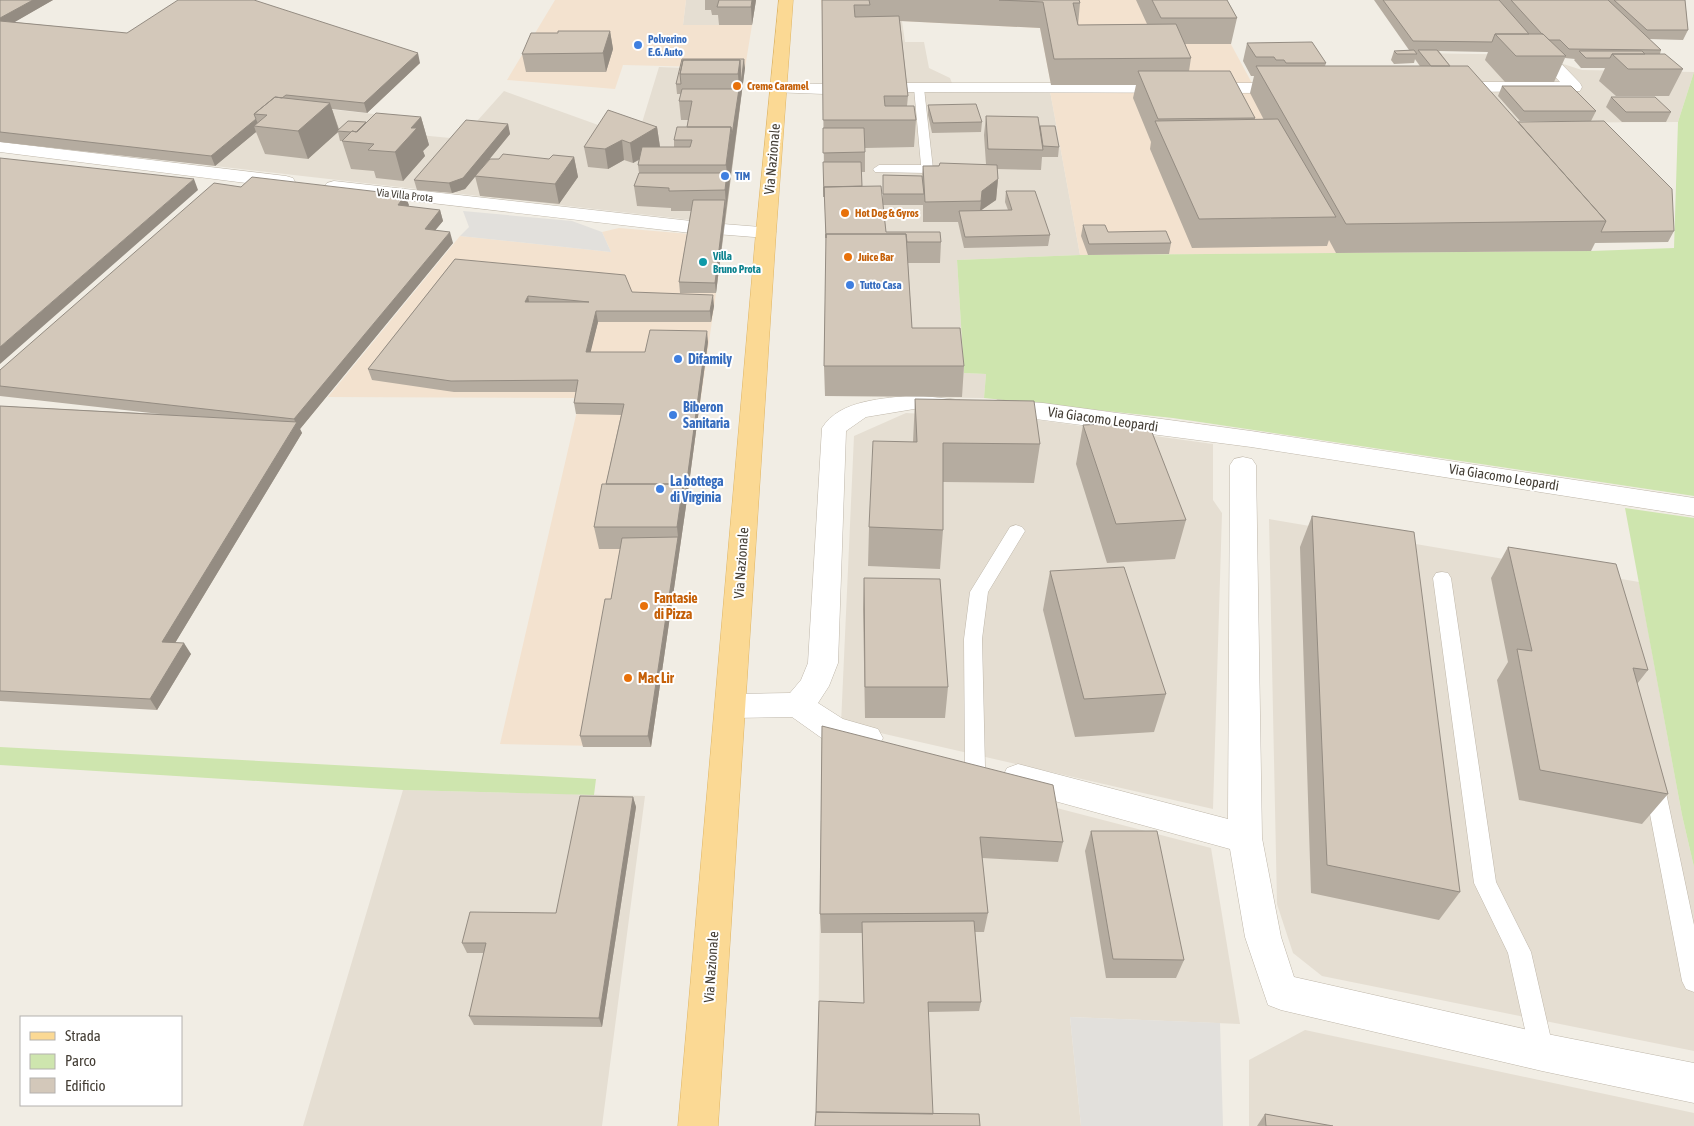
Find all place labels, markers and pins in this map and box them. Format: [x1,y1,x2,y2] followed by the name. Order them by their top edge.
[648,33,687,58] place label: Polverino E.G. Auto
[632,39,644,51] marker: Polverino E.G. Auto
[731,80,743,92] marker: Creme Caramel
[747,80,810,92] place label: Creme Caramel
[719,170,731,182] marker: TIM
[735,170,750,182] place label: TIM
[839,207,851,219] marker: Hot Dog & Gyros
[855,207,919,219] place label: Hot Dog & Gyros
[712,250,761,275] place label: Villa Bruno Prota
[842,251,854,263] marker: Juice Bar
[857,251,894,263] place label: Juice Bar
[697,256,709,268] marker: Villa Bruno Prota
[844,279,856,291] marker: Tutto Casa
[860,279,902,291] place label: Tutto Casa
[688,351,732,367] place label: Difamily
[672,353,684,365] marker: Difamily
[683,399,730,431] place label: Biberon Sanitaria
[667,409,679,421] marker: Biberon Sanitaria
[670,473,724,505] place label: La bottega di Virginia
[654,483,666,495] marker: La bottega di Virginia
[654,590,698,622] place label: Fantasie di Pizza
[638,600,650,612] marker: Fantasie di Pizza
[638,670,675,686] place label: Mac Lir
[622,672,634,684] marker: Mac Lir

